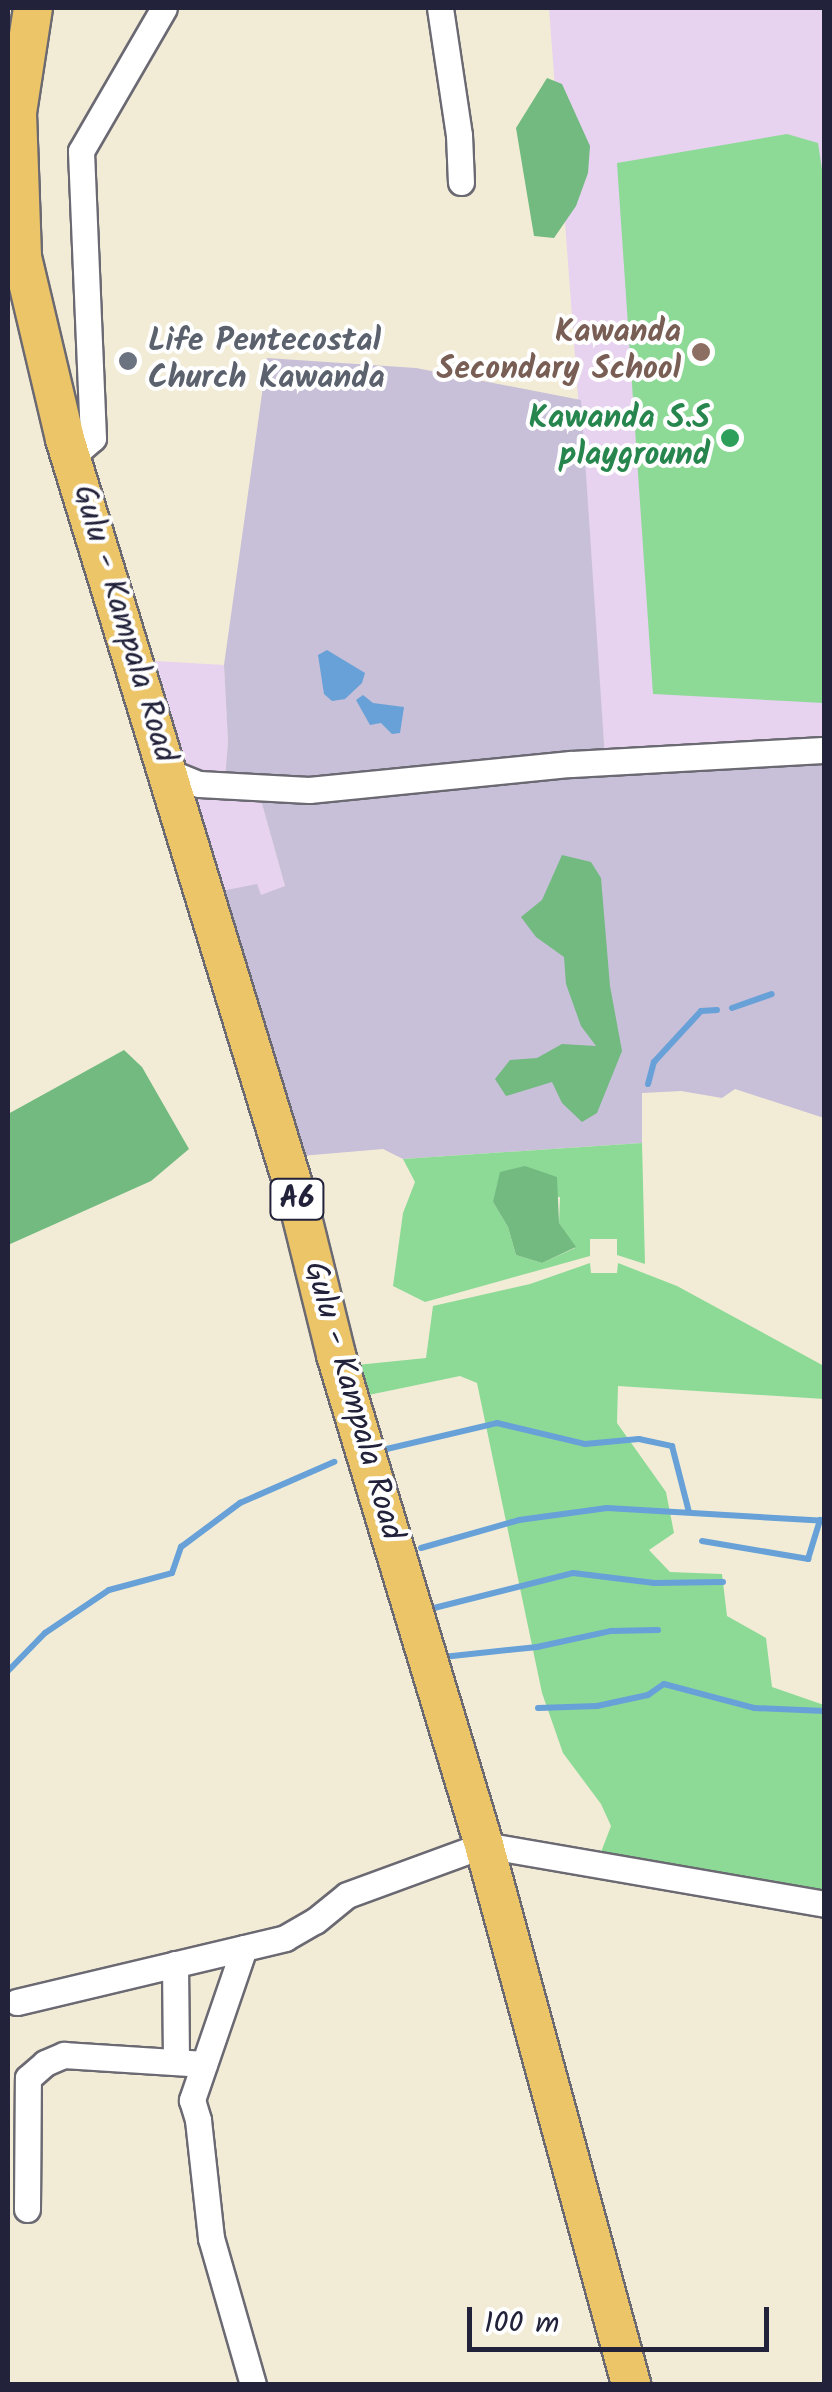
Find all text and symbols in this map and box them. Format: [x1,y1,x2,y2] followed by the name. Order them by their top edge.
[437,315,681,390] place label: Kawanda Secondary School
[148,324,385,399] place label: Life Pentecostal Church Kawanda
[690,341,712,363] marker: Kawanda Secondary School
[117,350,139,372] marker: Life Pentecostal Church Kawanda
[529,401,710,476] place label: Kawanda S.S playground
[719,427,741,449] marker: Kawanda S.S playground
[63,481,183,767] street label: Gulu - Kampala Road
[267,1174,327,1224] road number: A6
[294,1257,410,1545] street label: Gulu - Kampala Road
[472,2287,774,2349] scale bar
[484,2300,559,2348] text: 100 m

